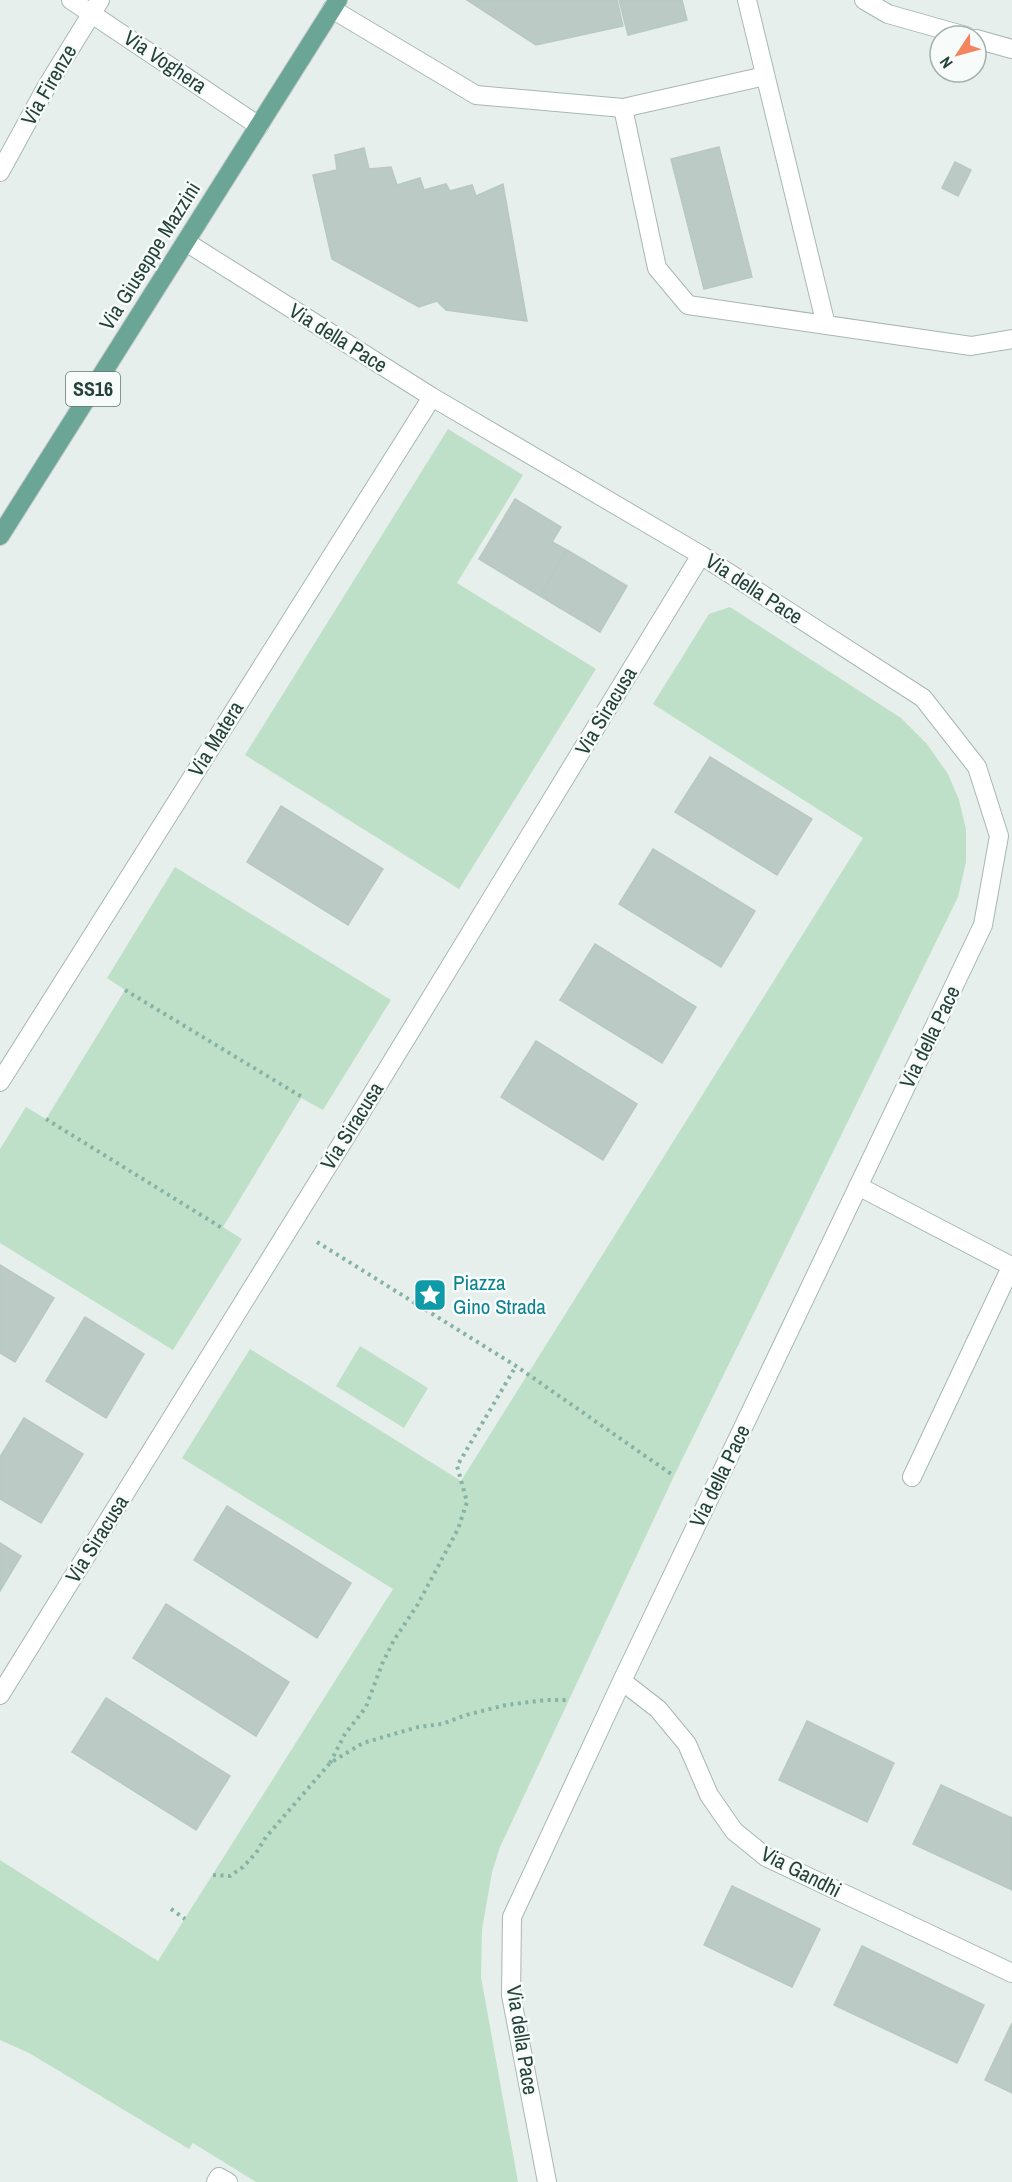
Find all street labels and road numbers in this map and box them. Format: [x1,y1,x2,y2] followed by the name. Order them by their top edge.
[118,23,213,100] street label: Via Voghera
[14,39,83,130] street label: Via Firenze
[92,176,207,336] street label: Via Giuseppe Mazzini
[284,296,393,379] street label: Via della Pace
[66,372,120,406] road number: SS16
[700,546,809,631] street label: Via della Pace
[568,661,644,760] street label: Via Siracusa
[181,695,250,782] street label: Via Matera
[892,981,967,1093] street label: Via della Pace
[313,1076,390,1175] street label: Via Siracusa
[682,1420,757,1532] street label: Via della Pace
[58,1489,135,1588] street label: Via Siracusa
[756,1839,846,1904] street label: Via Gandhi
[500,1983,545,2097] street label: Via della Pace

